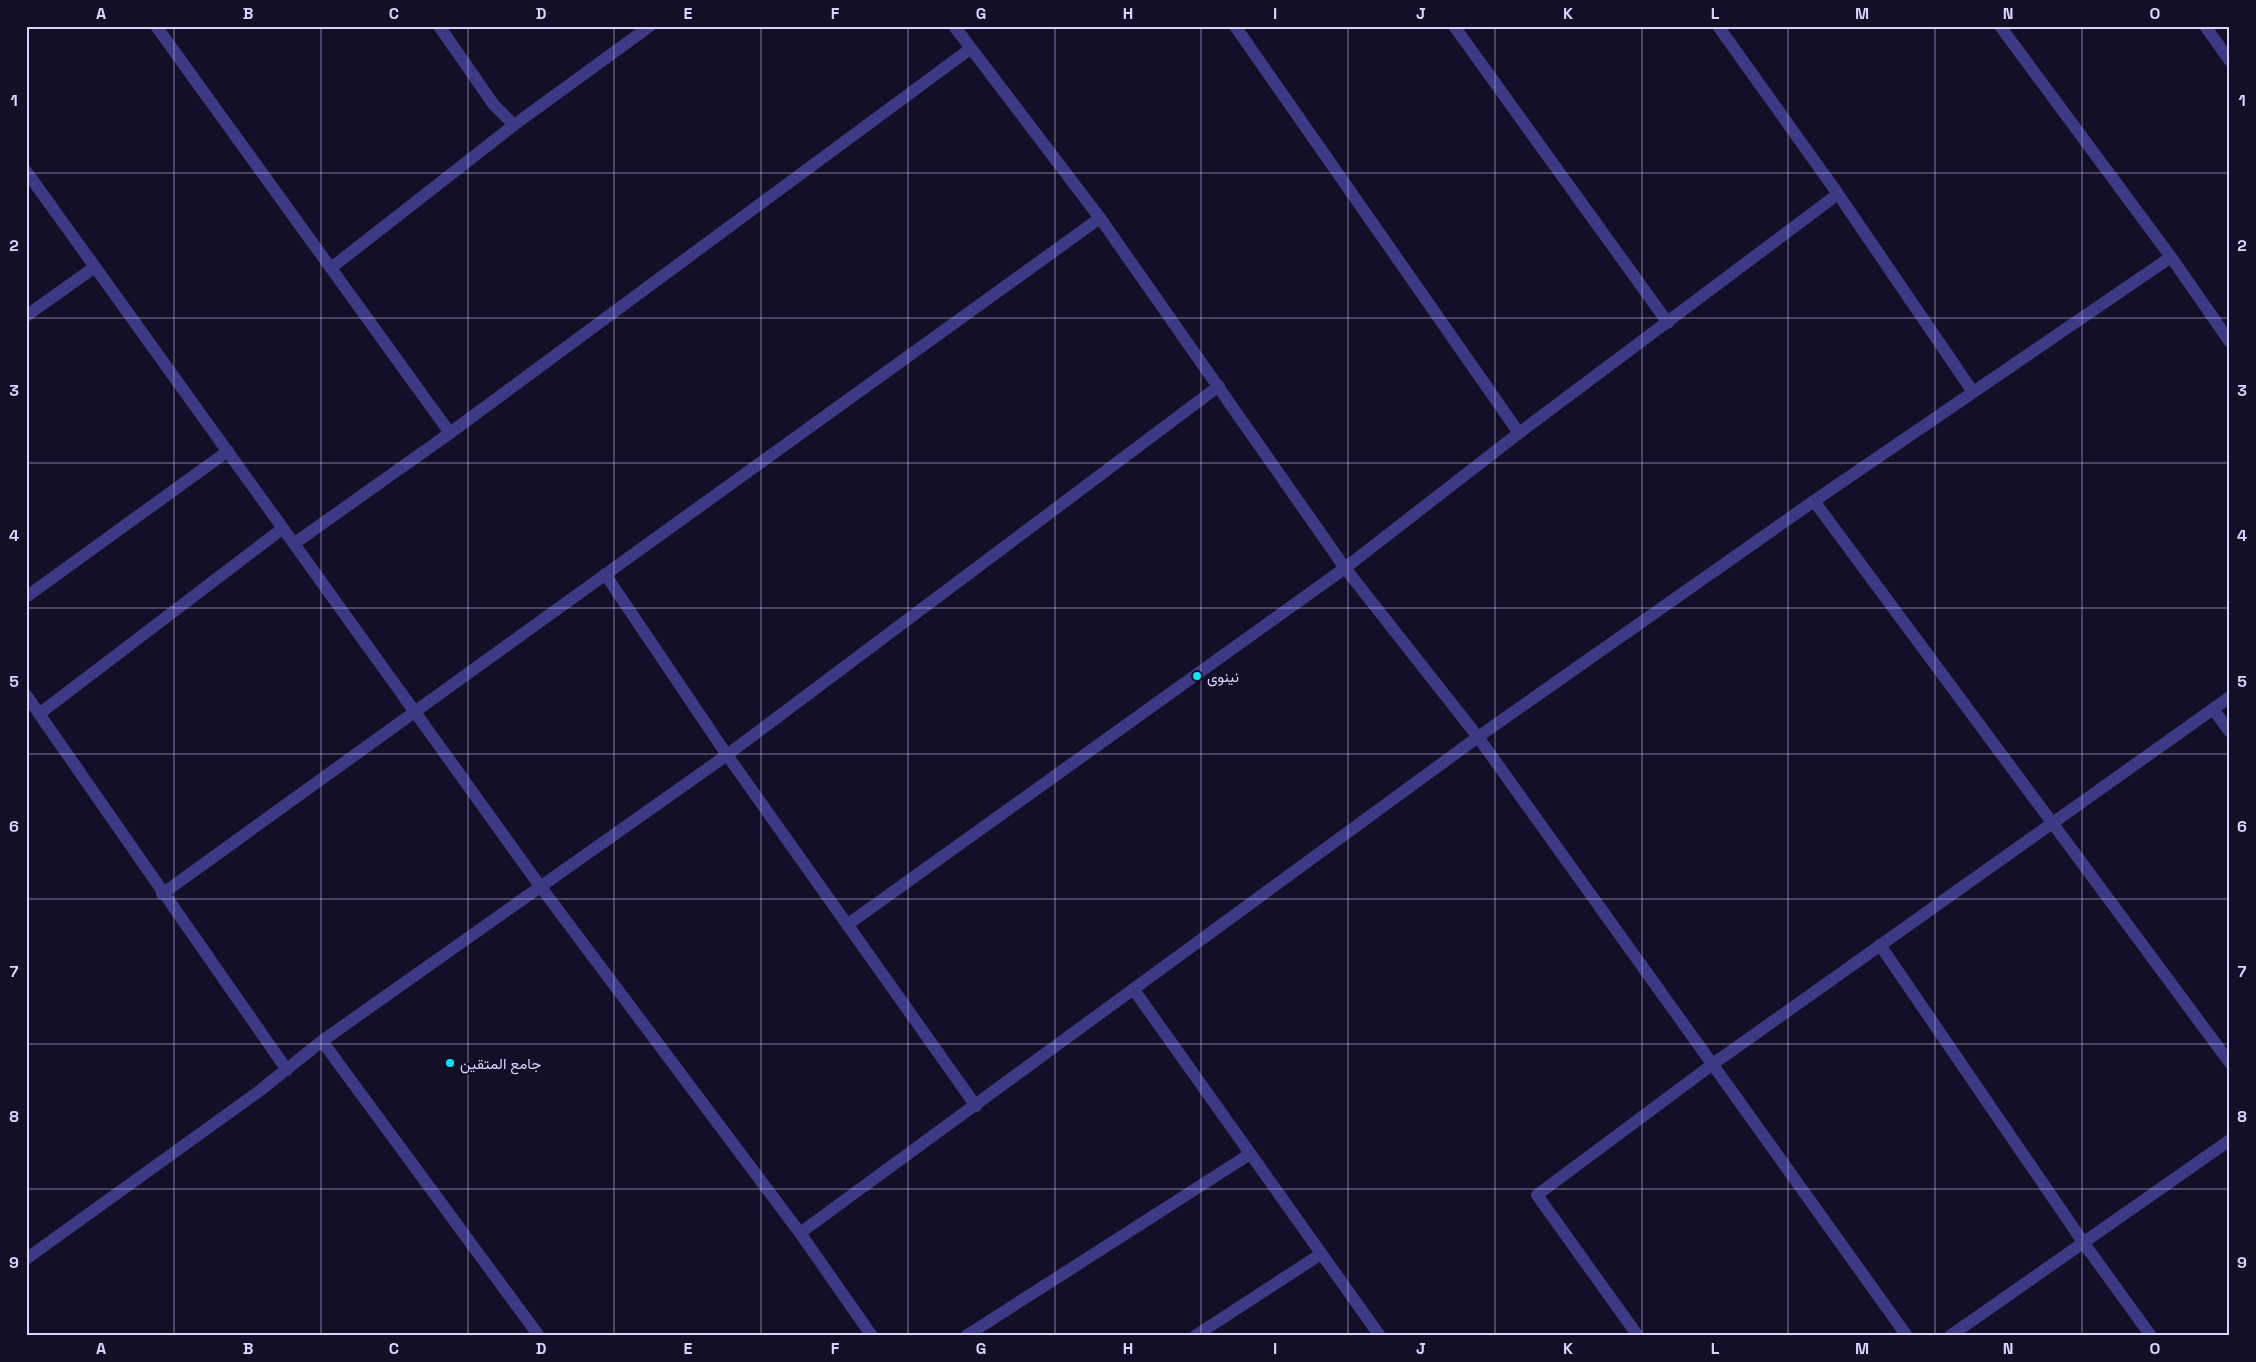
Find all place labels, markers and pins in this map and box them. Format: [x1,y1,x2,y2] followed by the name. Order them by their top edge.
[1207,667,1239,687] place label: نينوى
[1191,670,1203,682] marker: نينوى
[460,1054,541,1075] place label: جامع المتقين
[444,1057,456,1069] marker: جامع المتقين

